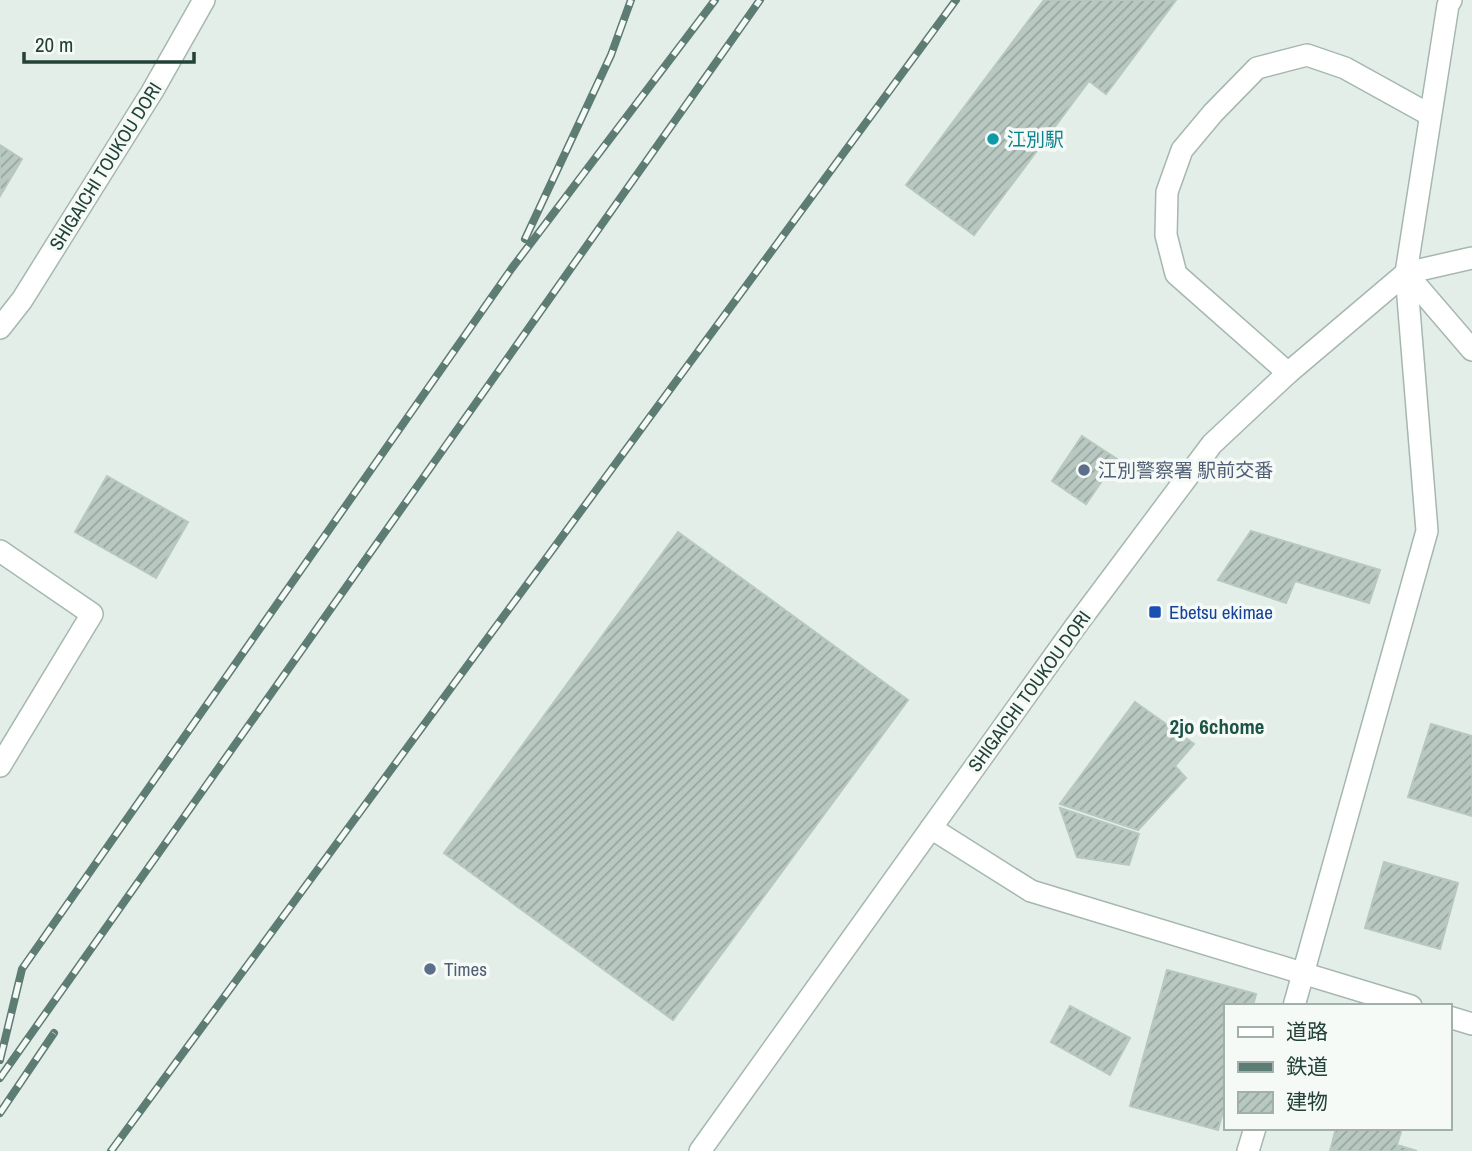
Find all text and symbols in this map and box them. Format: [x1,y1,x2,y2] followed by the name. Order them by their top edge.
[24,21,194,65] scale bar
[35,30,73,59] text: 20 m
[43,77,167,255] street label: SHIGAICHI TOUKOU DORI
[1007,126,1064,152] place label: 江別駅
[985,131,1001,147] marker: 江別駅
[1098,457,1273,483] place label: 江別警察署 駅前交番
[1076,462,1092,478] marker: 江別警察署 駅前交番
[1169,599,1273,625] place label: Ebetsu ekimae
[1147,604,1163,620] marker: Ebetsu ekimae
[962,605,1096,777] street label: SHIGAICHI TOUKOU DORI
[1170,712,1264,741] district label: 2jo 6chome
[444,956,487,982] place label: Times
[422,961,438,977] marker: Times
[1224,1004,1451,1130] legend
[1286,1017,1328,1046] text: 道路
[1286,1052,1328,1081] text: 鉄道
[1286,1087,1328,1116] text: 建物

